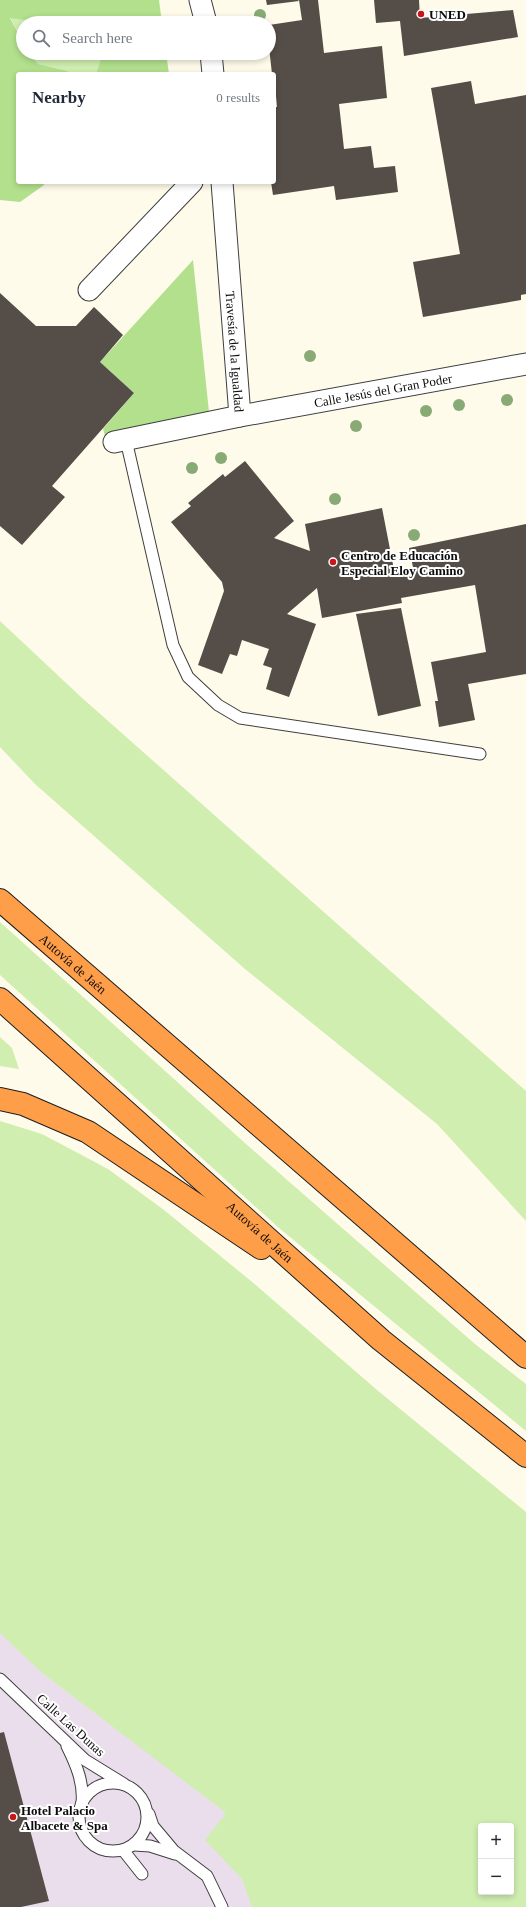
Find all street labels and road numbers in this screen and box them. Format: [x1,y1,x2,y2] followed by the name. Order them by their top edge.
[223,290,247,413] street label: Travesía de la Igualdad
[313,370,454,410] street label: Calle Jesús del Gran Poder
[37,930,110,997] street label: Autovía de Jaén
[224,1198,297,1266] street label: Autovía de Jaén
[34,1691,108,1759] street label: Calle Las Dunas

